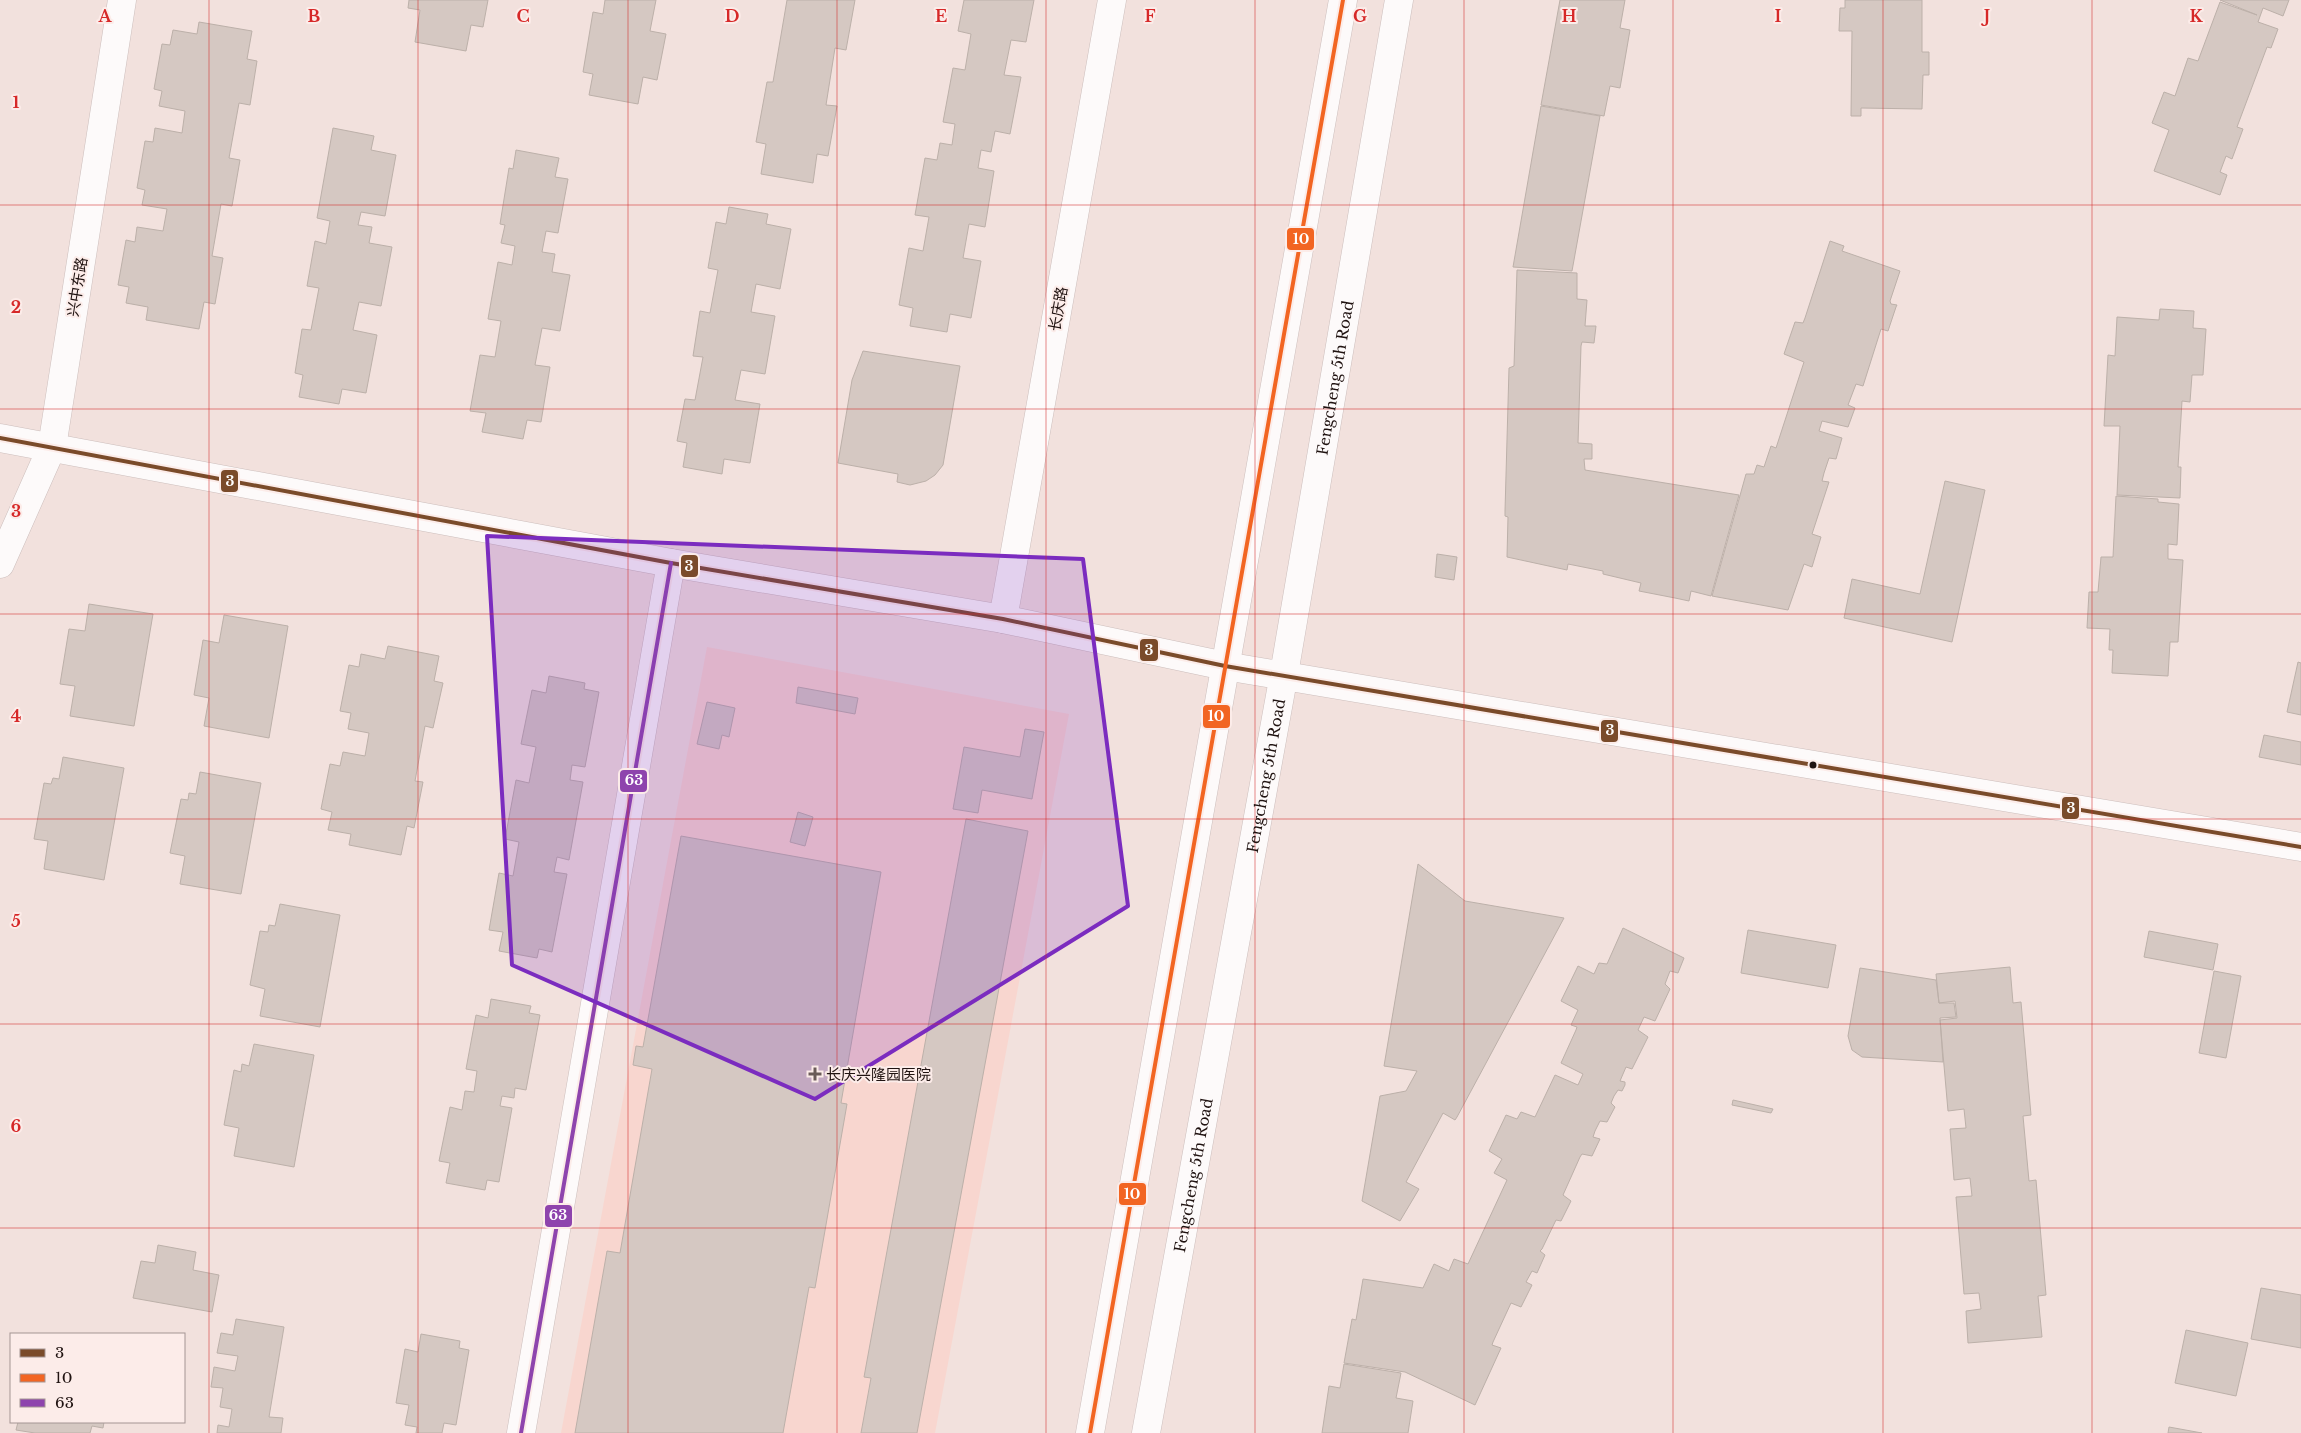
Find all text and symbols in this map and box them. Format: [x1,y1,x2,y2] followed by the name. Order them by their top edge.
[98,6,113,26] text: A
[308,6,321,26] text: B
[516,6,530,26] text: C
[725,6,739,26] text: D
[935,6,947,26] text: E
[1144,6,1156,26] text: F
[1353,6,1367,26] text: G
[1561,6,1577,26] text: H
[1775,6,1782,26] text: I
[1981,6,1990,26] text: J
[2189,6,2203,26] text: K
[13,92,20,112] text: 1
[1286,227,1315,251] line badge: 10
[1293,230,1309,248] text: 10
[63,256,91,318] street label: 兴中东路
[1045,285,1071,333] street label: 长庆路
[11,297,21,317] text: 2
[1312,299,1357,456] street label: Fengcheng 5th Road
[220,469,239,493] line badge: 3
[226,472,235,490] text: 3
[11,501,21,521] text: 3
[680,554,699,578] line badge: 3
[685,557,694,575] text: 3
[1139,638,1159,662] line badge: 3
[1145,641,1154,659] text: 3
[1242,697,1289,854] street label: Fengcheng 5th Road
[1202,704,1231,729] line badge: 10
[11,706,21,726] text: 4
[1208,707,1224,725] text: 10
[1600,719,1619,743] line badge: 3
[1606,721,1615,739] text: 3
[1808,760,1818,770] unlabelled marker
[619,769,648,793] line badge: 63
[625,771,643,789] text: 63
[2061,796,2080,820] line badge: 3
[2067,799,2076,817] text: 3
[11,911,21,931] text: 5
[826,1065,931,1084] place label: 长庆兴隆园医院
[808,1067,822,1081] marker: 长庆兴隆园医院
[1170,1097,1216,1254] street label: Fengcheng 5th Road
[11,1116,22,1136] text: 6
[1118,1182,1147,1206] line badge: 10
[1124,1185,1140,1203] text: 10
[544,1204,573,1228] line badge: 63
[549,1206,567,1224] text: 63
[10,1333,185,1423] legend
[55,1343,64,1362] text: 3
[55,1368,72,1387] text: 10
[55,1393,74,1412] text: 63

